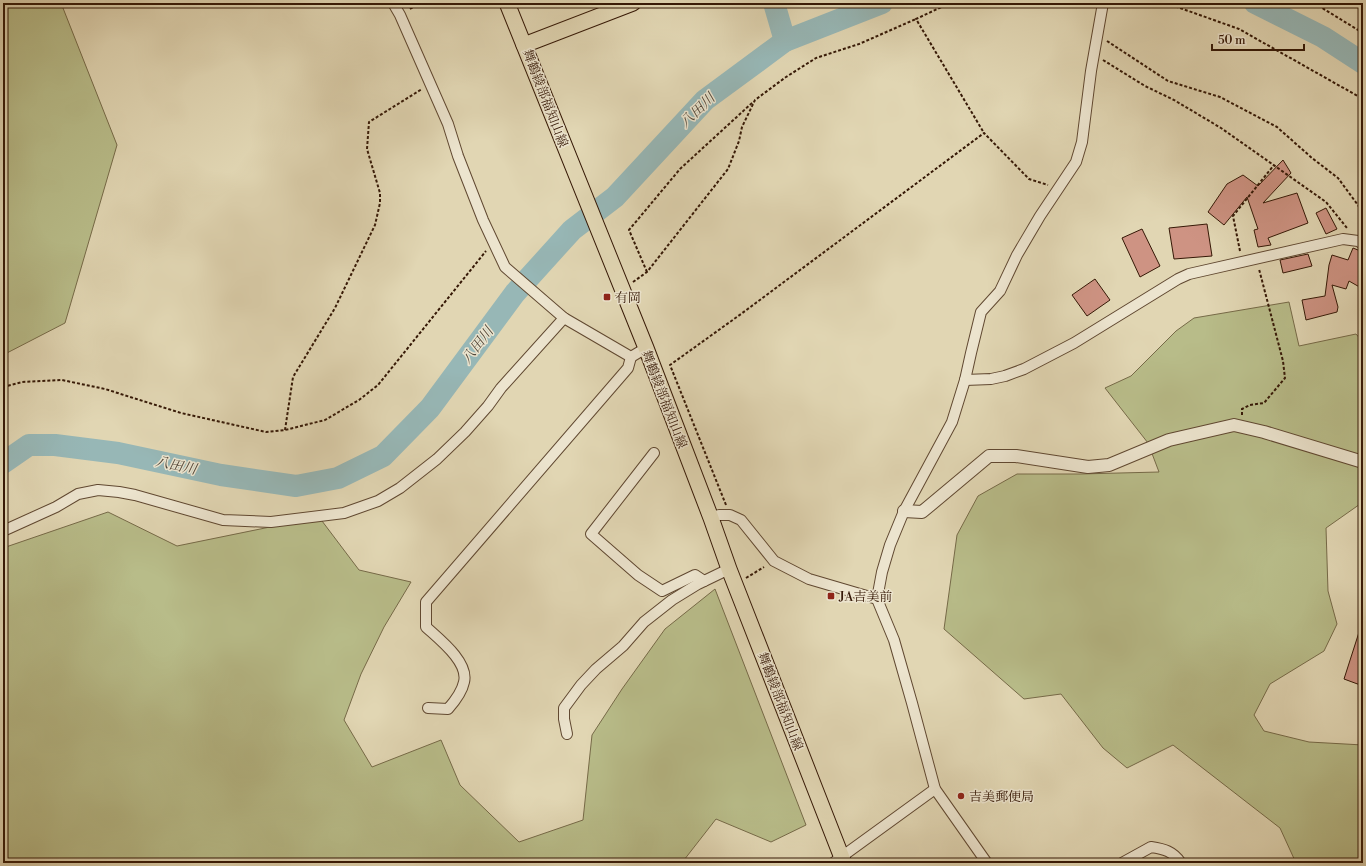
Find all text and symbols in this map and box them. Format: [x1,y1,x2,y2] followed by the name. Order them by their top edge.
[1212,26,1304,52] scale bar
[1218,33,1246,48] text: 50 m
[519,47,571,150] street label: 舞鶴綾部福知山線
[676,88,720,132] water label: 八田川
[615,290,641,306] place label: 有岡
[602,292,612,302] marker: 有岡
[458,322,499,368] water label: 八田川
[638,348,690,451] street label: 舞鶴綾部福知山線
[153,453,200,480] water label: 八田川
[838,589,892,605] place label: JA吉美前
[826,591,836,601] marker: JA吉美前
[754,650,806,753] street label: 舞鶴綾部福知山線
[969,789,1034,805] place label: 吉美郵便局
[956,791,966,801] marker: 吉美郵便局

